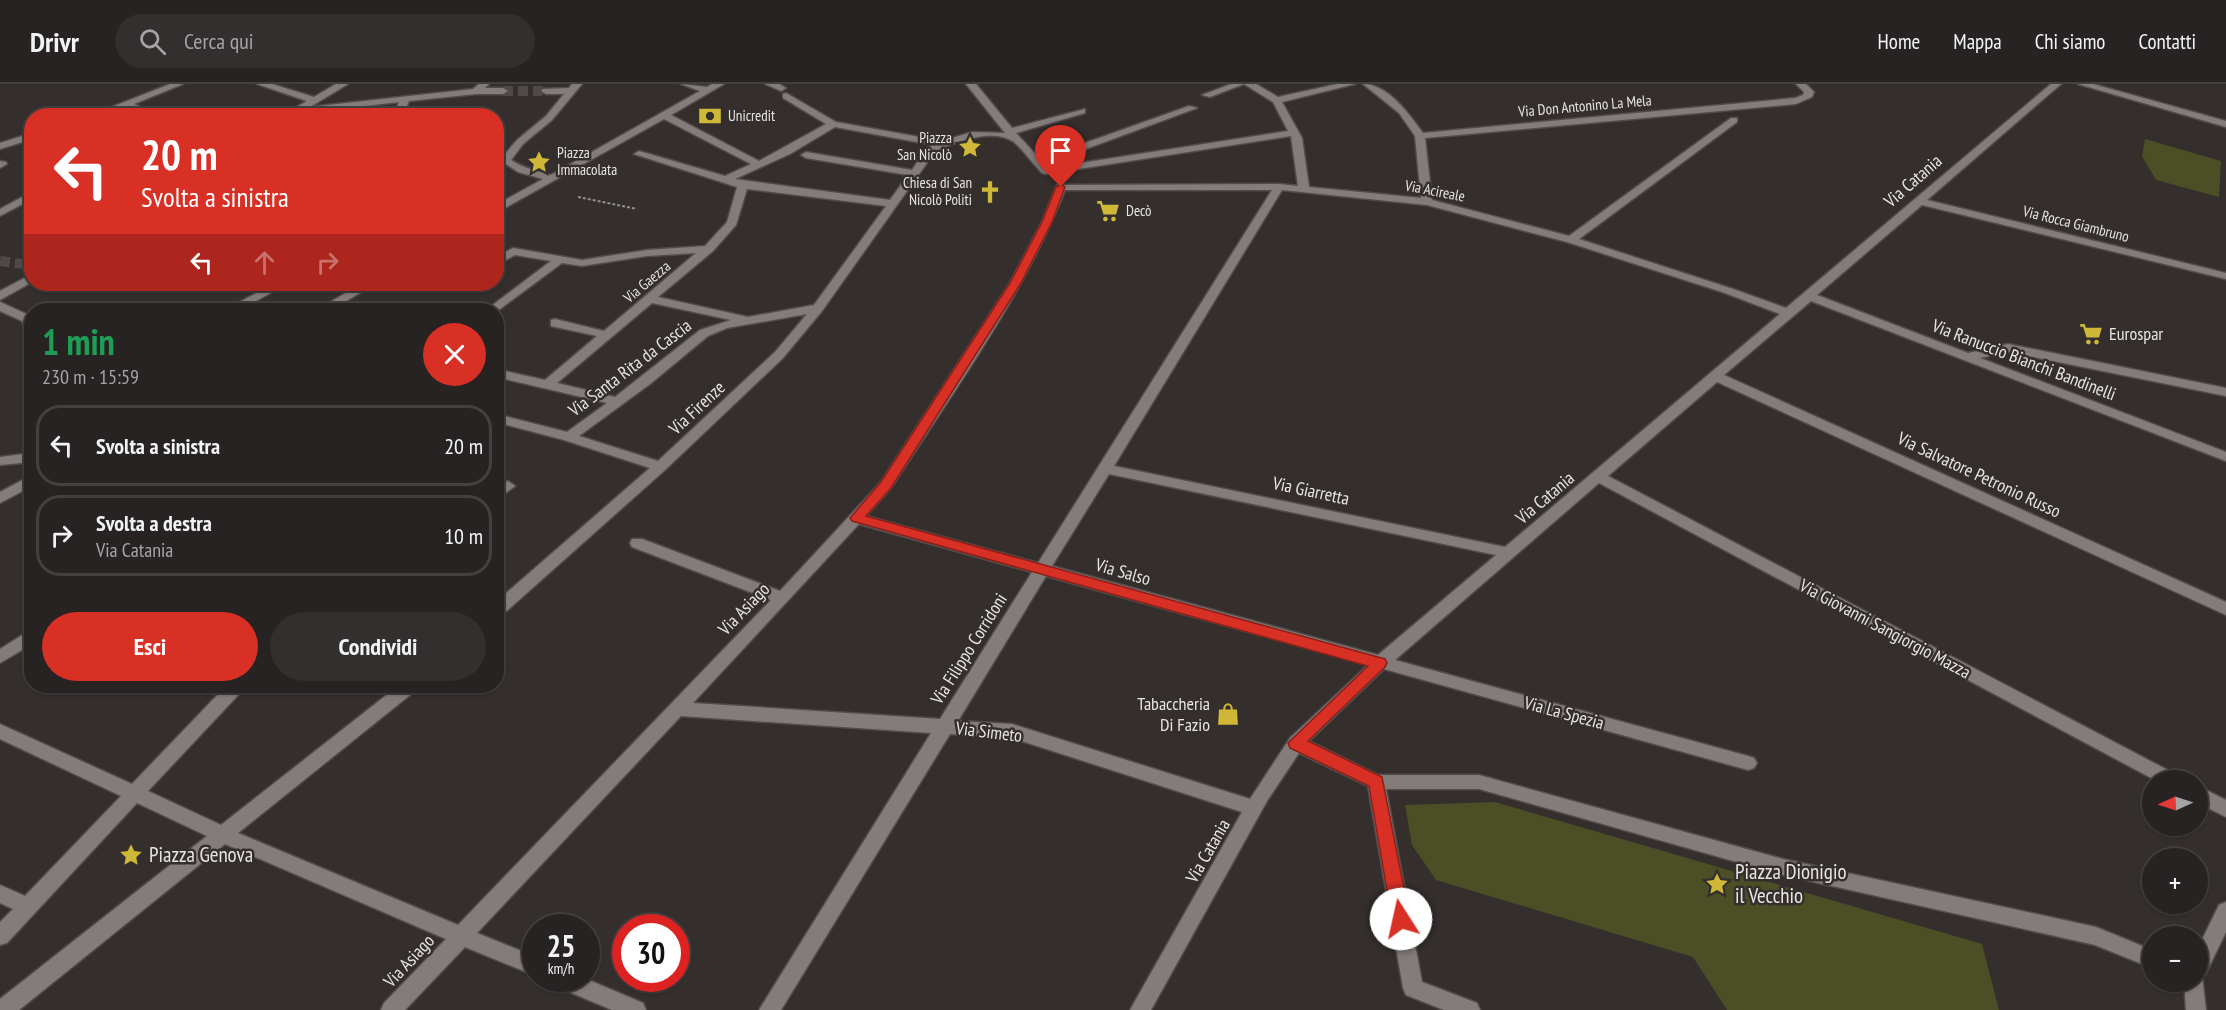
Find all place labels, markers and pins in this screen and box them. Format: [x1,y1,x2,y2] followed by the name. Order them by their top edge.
[697,103,723,129] bank icon: Unicredit
[728,106,775,125] place label: Unicredit
[1035,125,1086,187] pin
[897,128,952,164] place label: Piazza San Nicolò
[957,134,983,160] place icon: Piazza San Nicolò
[557,143,617,179] place label: Piazza Immacolata
[526,149,552,175] place icon: Piazza Immacolata
[903,173,972,209] place label: Chiesa di San Nicolò Politi
[977,179,1003,205] church icon: Chiesa di San Nicolò Politi
[1095,198,1121,224] supermarket icon: Decò
[1126,201,1152,220] place label: Decò
[2078,321,2104,347] supermarket icon: Eurospar
[2109,322,2163,345] place label: Eurospar
[1137,692,1210,736] place label: Tabaccheria Di Fazio
[1215,701,1241,727] shop icon: Tabaccheria Di Fazio
[149,841,253,868] place label: Piazza Genova
[118,842,144,868] place icon: Piazza Genova
[1735,858,1847,909] place label: Piazza Dionigio il Vecchio
[1704,871,1730,897] place icon: Piazza Dionigio il Vecchio

